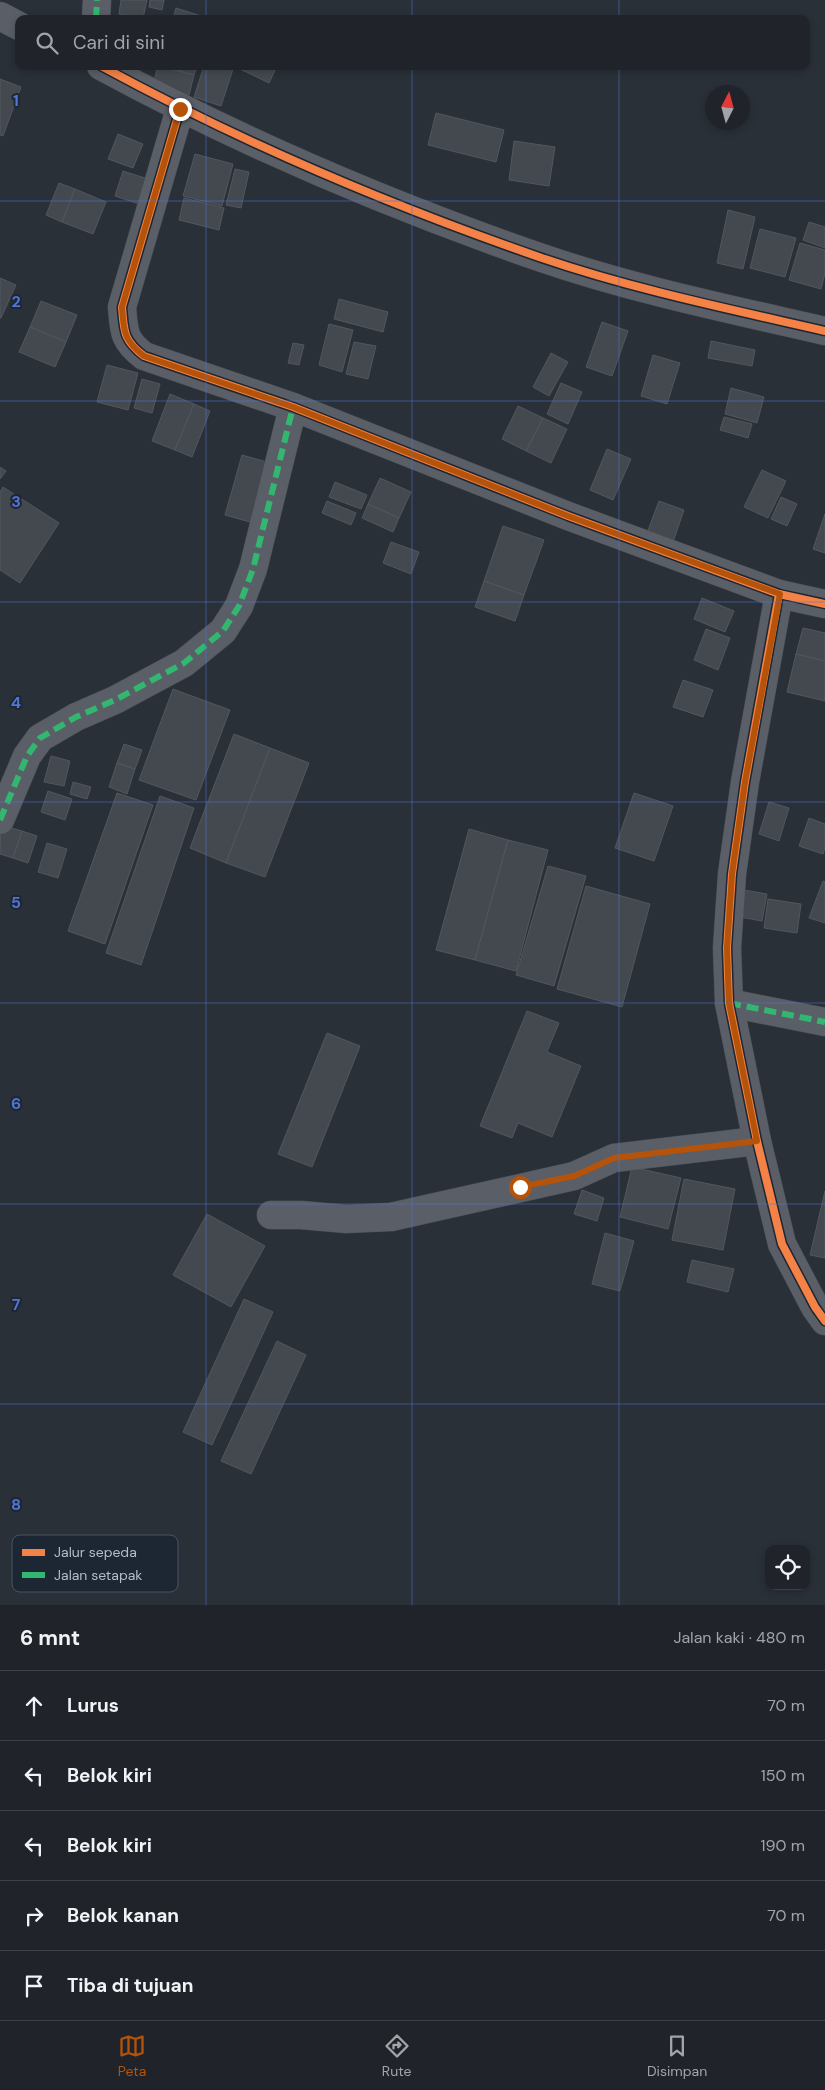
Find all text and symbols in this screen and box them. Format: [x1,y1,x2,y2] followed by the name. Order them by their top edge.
[15,15,810,70] search box
[33,29,61,57] icon: search
[73,30,165,55] text: Cari di sini
[705,85,750,130] north arrow
[13,90,19,111] text: 1
[169,98,192,121] route end
[11,291,21,312] text: 2
[11,491,21,512] text: 3
[11,692,21,713] text: 4
[11,892,21,913] text: 5
[11,1093,21,1114] text: 6
[509,1176,532,1199] route start
[12,1294,21,1315] text: 7
[11,1494,21,1515] text: 8
[12,1535,178,1592] legend
[54,1543,137,1561] text: Jalur sepeda
[765,1545,810,1590] map controls
[765,1545,810,1590] button: locate
[54,1566,142,1584] text: Jalan setapak
[20,1624,80,1652] text: 6 mnt
[673,1627,805,1648] text: Jalan kaki · 480 m
[20,1692,48,1720] icon: ahead
[67,1693,119,1718] text: Lurus
[767,1695,805,1716] text: 70 m
[20,1762,48,1790] icon: left
[67,1763,152,1788] text: Belok kiri
[761,1765,805,1786] text: 150 m
[20,1832,48,1860] icon: left
[67,1833,152,1858] text: Belok kiri
[761,1835,805,1856] text: 190 m
[20,1902,48,1930] icon: right
[67,1903,179,1928] text: Belok kanan
[767,1905,805,1926] text: 70 m
[20,1972,48,2000] icon: arrive
[67,1973,193,1998] text: Tiba di tujuan
[118,2032,146,2080] tab: Peta
[382,2032,411,2080] tab: Rute
[647,2032,707,2080] tab: Disimpan

